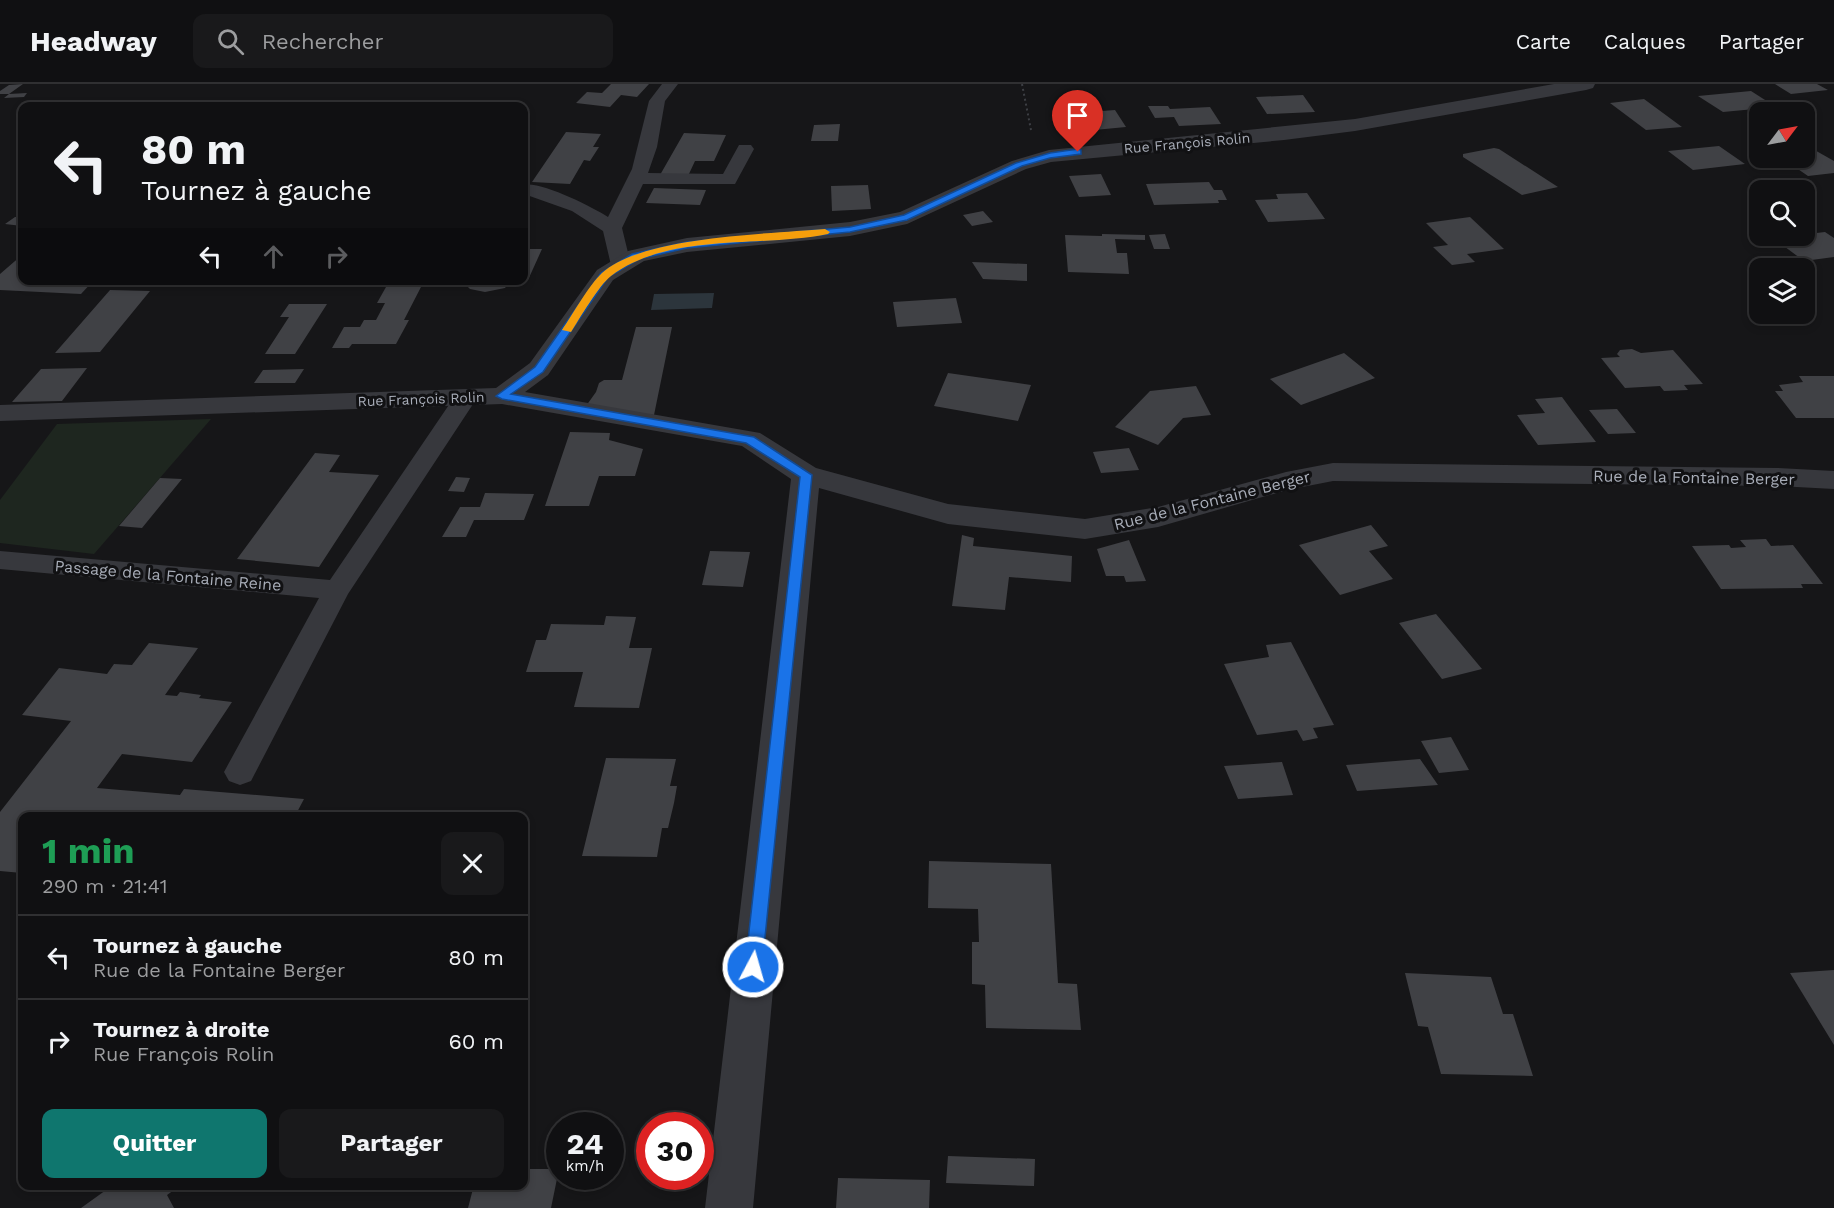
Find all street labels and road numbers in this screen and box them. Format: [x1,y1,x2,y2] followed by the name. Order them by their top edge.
[1123,129,1251,157] street label: Rue François Rolin
[357,389,485,409] street label: Rue François Rolin
[1593,466,1795,489] street label: Rue de la Fontaine Berger
[1112,467,1313,534] street label: Rue de la Fontaine Berger
[54,556,282,595] street label: Passage de la Fontaine Reine

